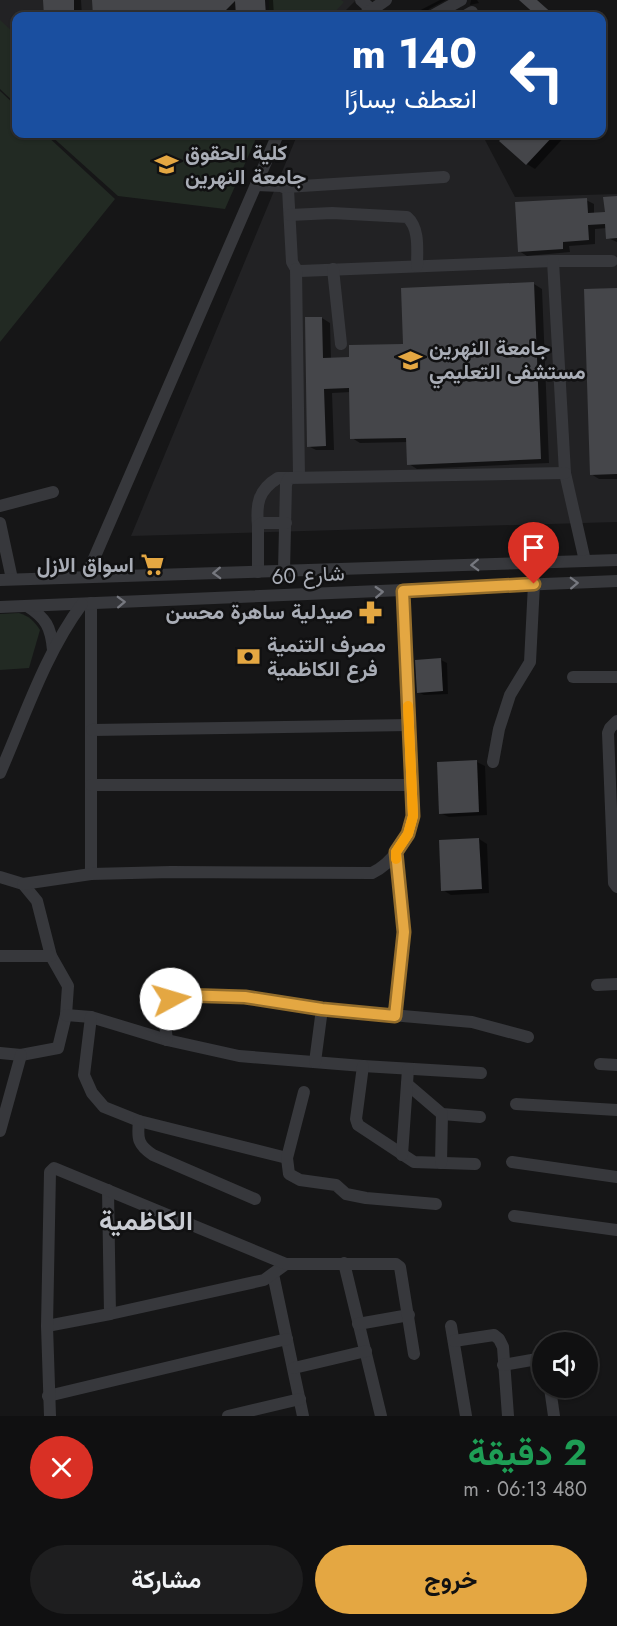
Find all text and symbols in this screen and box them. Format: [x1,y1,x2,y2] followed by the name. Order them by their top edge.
[351,23,477,84] text: 140 m
[498,36,576,114] icon: left
[344,79,477,118] text: انعطف يسارًا
[185,138,306,192] place label: كلية الحقوق جامعة النهرين
[154,152,180,178] school or university icon: كلية الحقوق جامعة النهرين
[429,333,586,389] place label: جامعة النهرين مستشفى التعليمي
[398,347,424,373] school or university icon: جامعة النهرين مستشفى التعليمي
[508,522,559,584] pin
[517,531,550,564] icon: arrive
[37,550,134,580] place label: اسواق الازل
[139,552,165,578] supermarket icon: اسواق الازل
[271,558,345,592] street label: شارع 60
[470,558,479,571] one-way arrow
[212,567,221,579] one-way arrow
[569,576,578,589] one-way arrow
[375,585,384,598] one-way arrow
[117,596,126,609] one-way arrow
[165,597,353,627] place label: صيدلية ساهرة محسن
[358,599,384,625] pharmacy icon: صيدلية ساهرة محسن
[267,630,386,684] place label: مصرف التنمية فرع الكاظمية
[236,644,262,670] bank icon: مصرف التنمية فرع الكاظمية
[139,967,203,1031] position arrow
[99,1201,193,1240] district label: الكاظمية
[532,1332,598,1398] map controls
[532,1332,598,1398] button: sound
[468,1426,587,1478] text: 2 دقيقة
[30,1436,93,1499] button: close
[463,1475,587,1504] text: 480 m · 06:13
[30,1545,303,1614] button: مشاركة
[315,1545,587,1614] button: خروج

